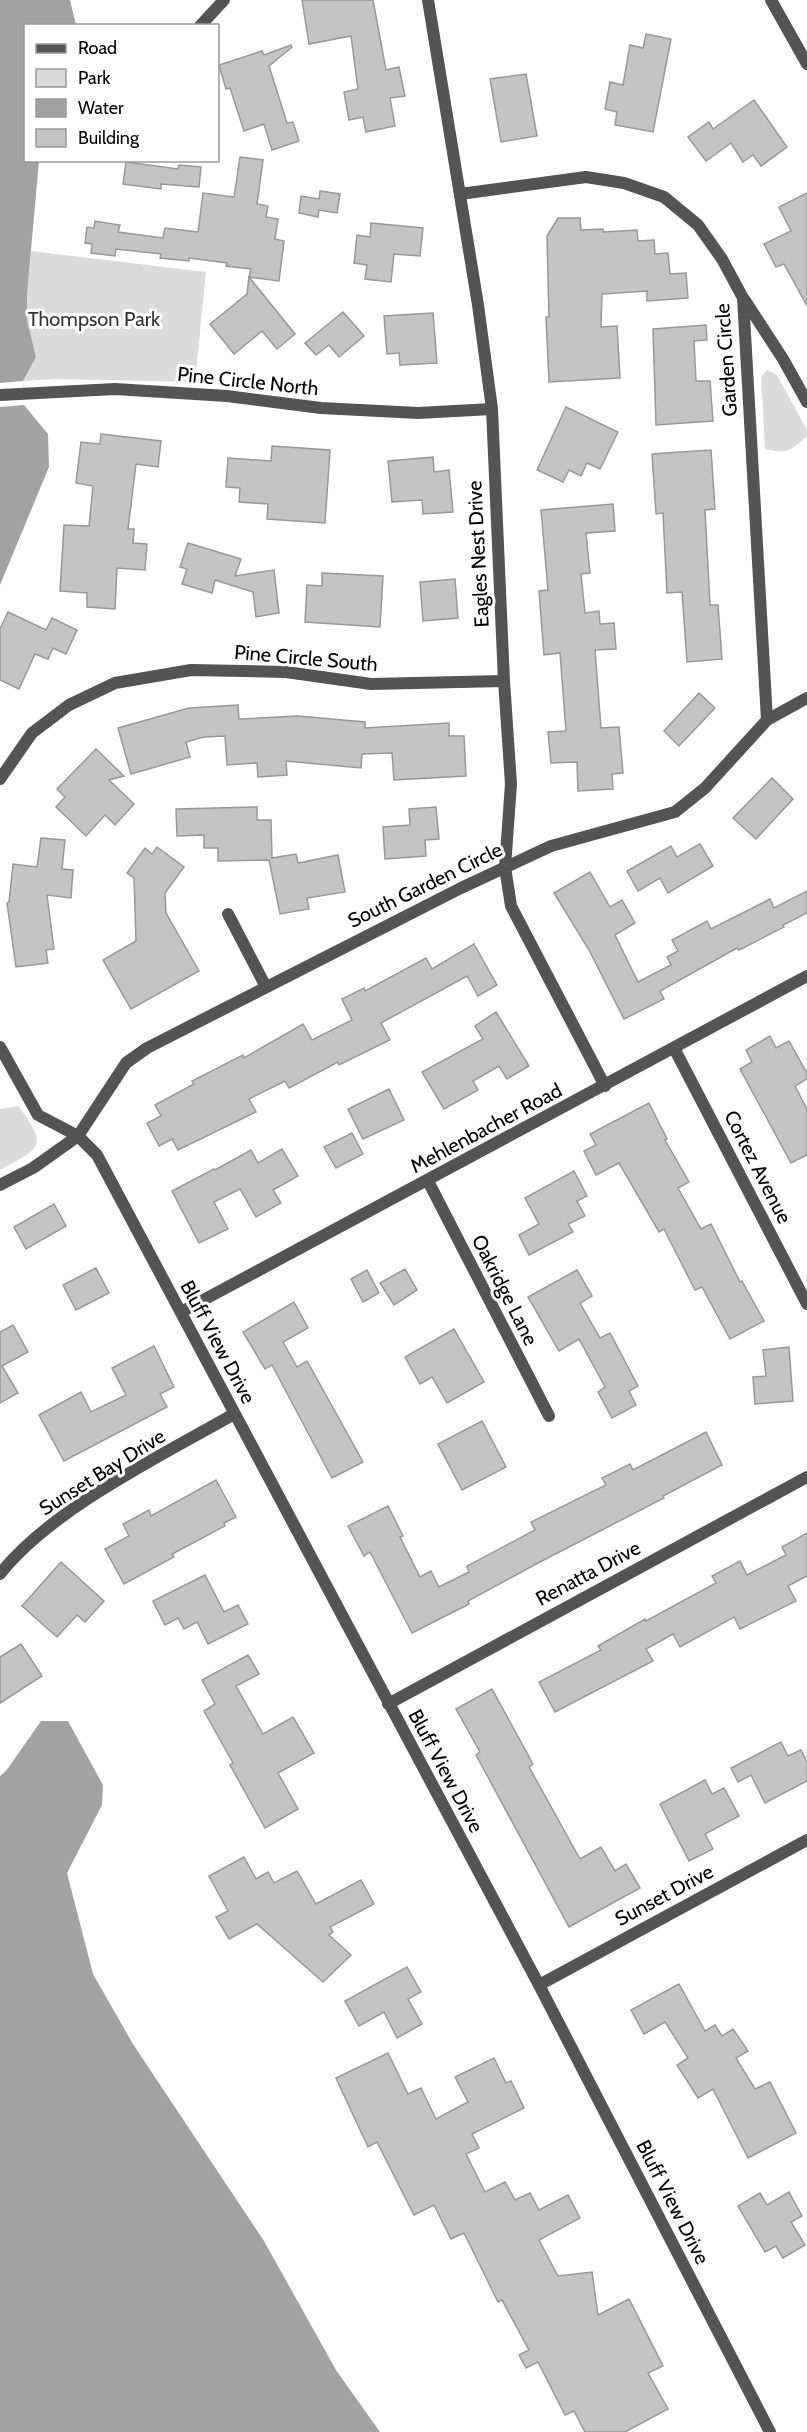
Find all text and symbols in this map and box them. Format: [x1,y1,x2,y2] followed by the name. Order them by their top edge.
[24,24,219,162] legend
[78,37,117,59] text: Road
[78,67,111,89] text: Park
[78,97,124,119] text: Water
[78,127,140,149] text: Building
[710,303,742,417] street label: Garden Circle
[28,307,160,331] park label: Thompson Park
[176,362,320,400] street label: Pine Circle North
[462,480,494,628] street label: Eagles Nest Drive
[233,640,379,676] street label: Pine Circle South
[344,837,506,933] street label: South Garden Circle
[406,1078,566,1178] street label: Mehlenbacher Road
[719,1106,797,1228] street label: Cortez Avenue
[467,1231,543,1349] street label: Oakridge Lane
[175,1276,261,1408] street label: Bluff View Drive
[35,1424,169,1520] street label: Sunset Bay Drive
[532,1535,644,1611] street label: Renatta Drive
[403,1705,489,1837] street label: Bluff View Drive
[611,1859,717,1931] street label: Sunset Drive
[631,2136,715,2268] street label: Bluff View Drive

